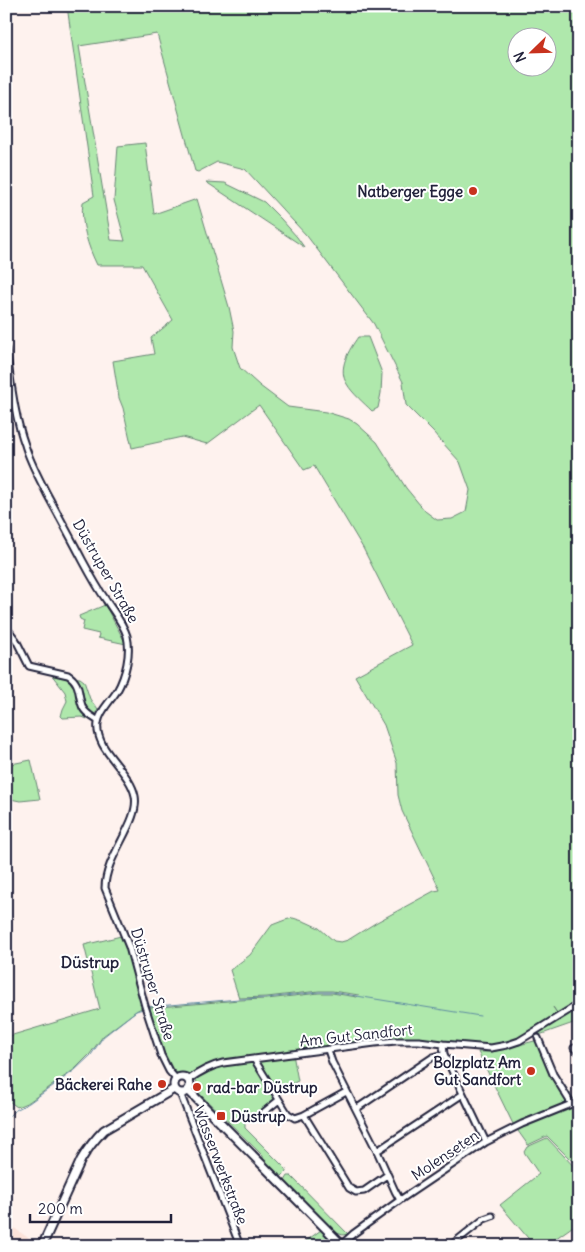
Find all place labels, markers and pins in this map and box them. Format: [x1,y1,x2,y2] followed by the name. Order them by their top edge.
[357,182,463,202] place label: Natberger Egge
[467,185,479,197] marker: Natberger Egge
[433,1053,522,1089] place label: Bolzplatz Am Gut Sandfort
[525,1065,537,1077] marker: Bolzplatz Am Gut Sandfort
[55,1075,152,1094] place label: Bäckerei Rahe
[156,1078,168,1090] marker: Bäckerei Rahe
[207,1078,318,1098] place label: rad-bar Düstrup
[191,1081,203,1093] marker: rad-bar Düstrup
[231,1107,286,1127] place label: Düstrup
[215,1110,227,1122] marker: Düstrup

